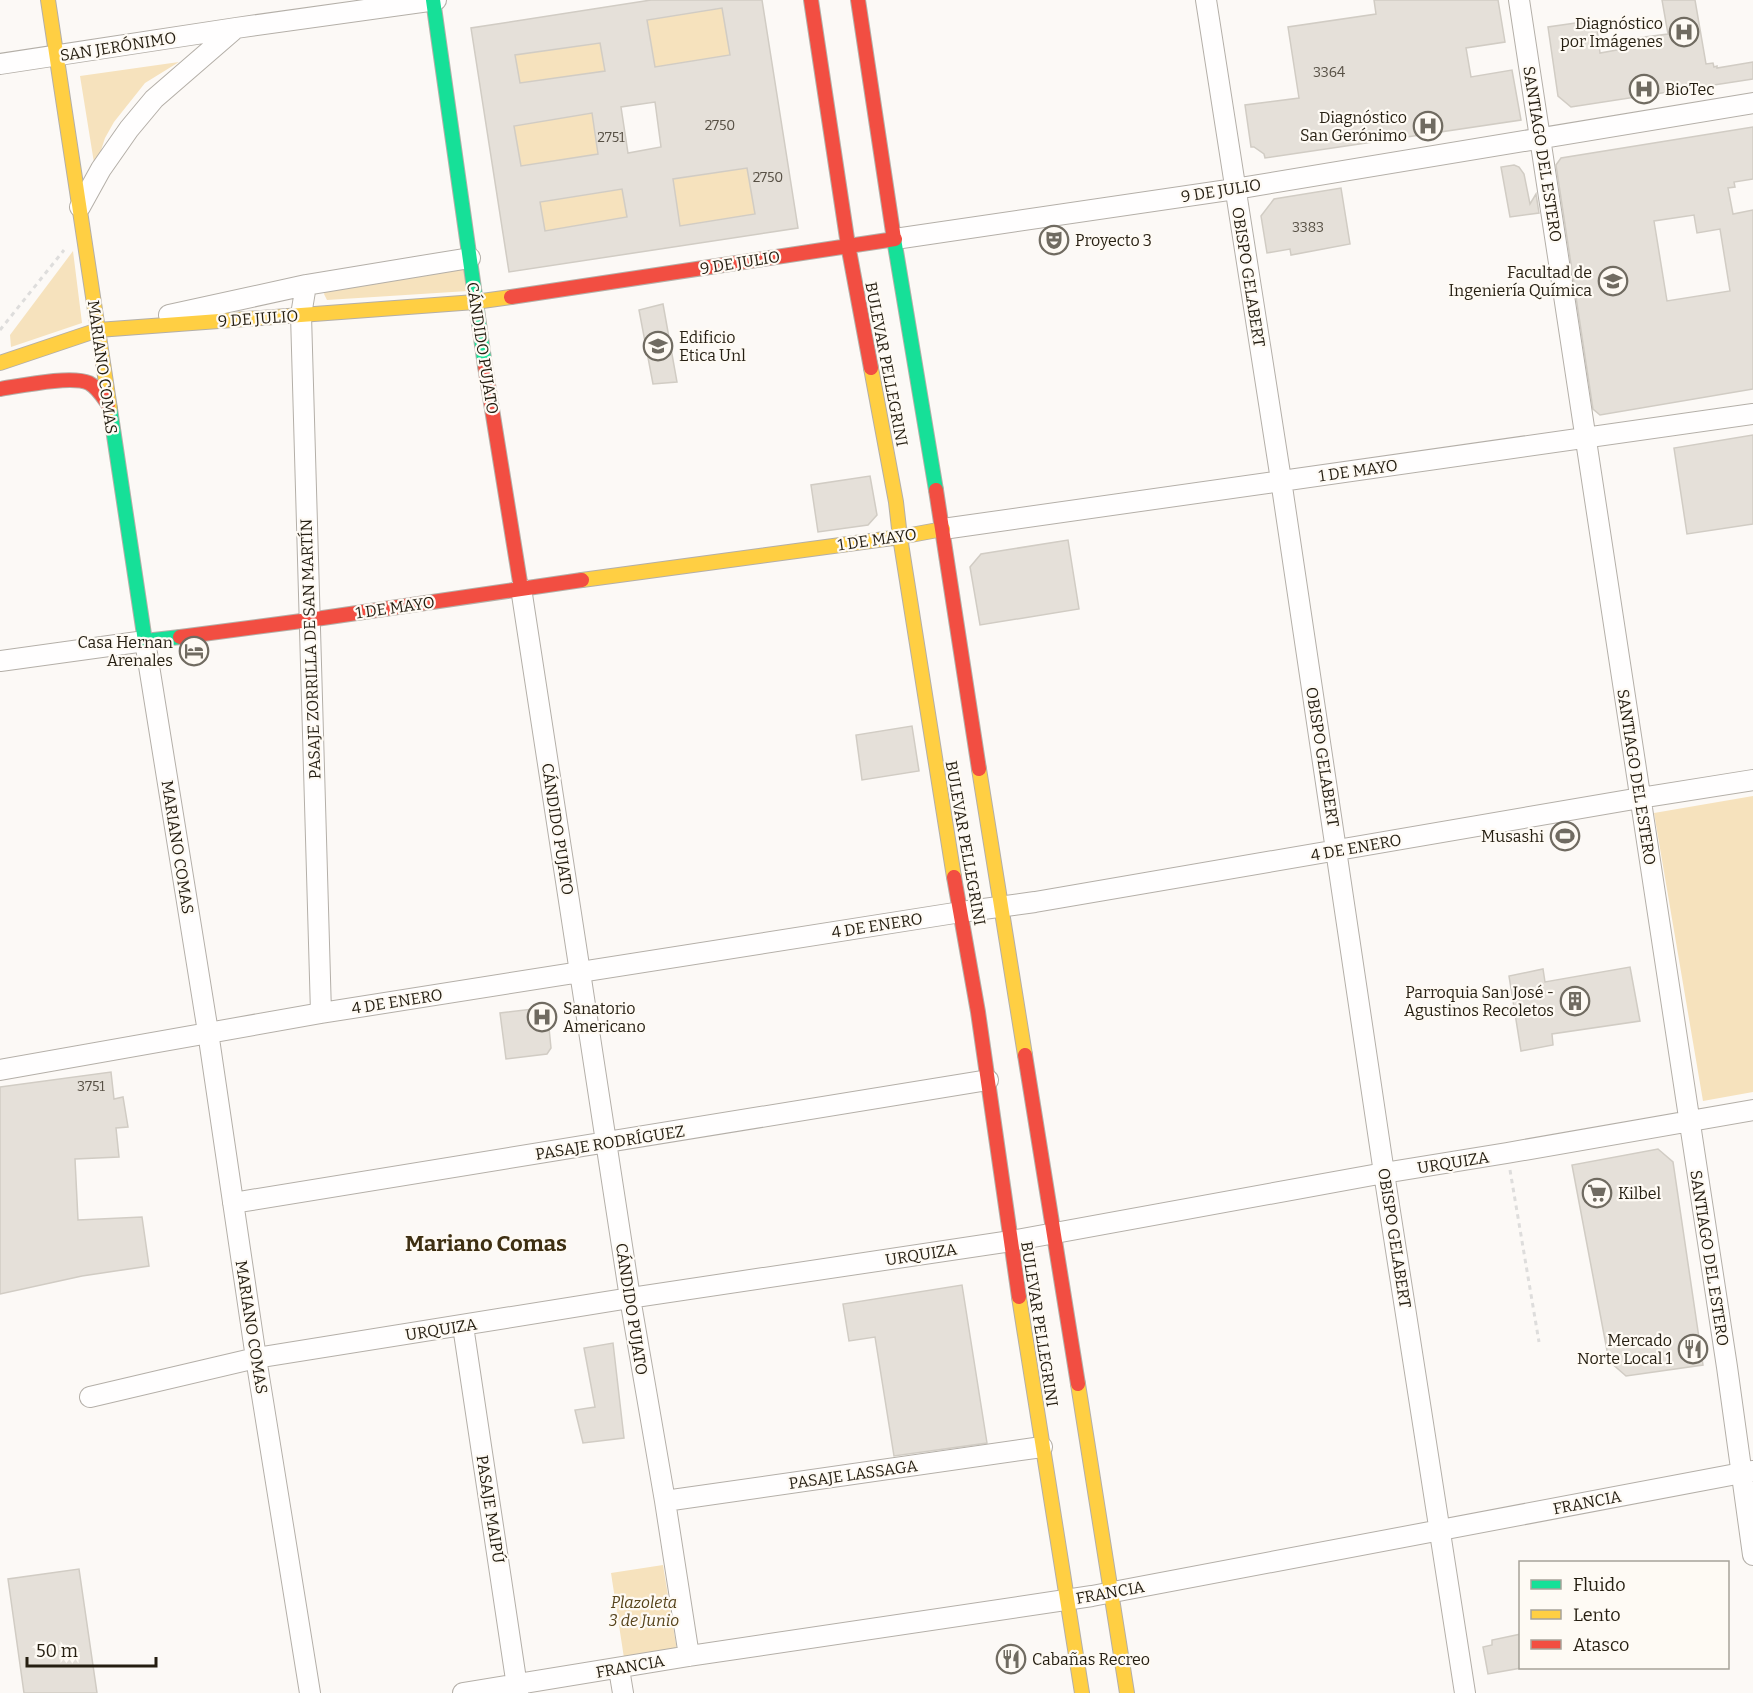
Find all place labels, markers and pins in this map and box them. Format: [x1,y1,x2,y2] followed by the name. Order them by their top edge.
[1560,14,1663,51] place label: Diagnóstico por Imágenes
[1668,16,1700,48] hospital icon: Diagnóstico por Imágenes
[1628,73,1660,105] hospital icon: BioTec
[1665,80,1715,99] place label: BioTec
[1300,108,1407,145] place label: Diagnóstico San Gerónimo
[1412,110,1444,142] hospital icon: Diagnóstico San Gerónimo
[1038,224,1070,256] theatre icon: Proyecto 3
[1075,231,1152,250] place label: Proyecto 3
[1448,263,1592,300] place label: Facultad de Ingeniería Química
[1597,265,1629,297] school or university icon: Facultad de Ingeniería Química
[679,328,746,365] place label: Edificio Etica Unl
[642,330,674,362] school or university icon: Edificio Etica Unl
[78,633,173,670] place label: Casa Hernan Arenales
[178,635,210,667] hotel icon: Casa Hernan Arenales
[1549,820,1581,852] sports icon: Musashi
[1481,827,1544,846] place label: Musashi
[1404,983,1554,1020] place label: Parroquia San José - Agustinos Recoletos
[1559,985,1591,1017] building icon: Parroquia San José - Agustinos Recoletos
[563,999,646,1036] place label: Sanatorio Americano
[526,1001,558,1033] hospital icon: Sanatorio Americano
[1581,1177,1613,1209] supermarket icon: Kilbel
[1618,1184,1661,1203] place label: Kilbel
[1577,1331,1673,1368] place label: Mercado Norte Local 1
[1677,1333,1709,1365] restaurant icon: Mercado Norte Local 1
[995,1643,1027,1675] restaurant icon: Cabañas Recreo
[1032,1650,1150,1669] place label: Cabañas Recreo

